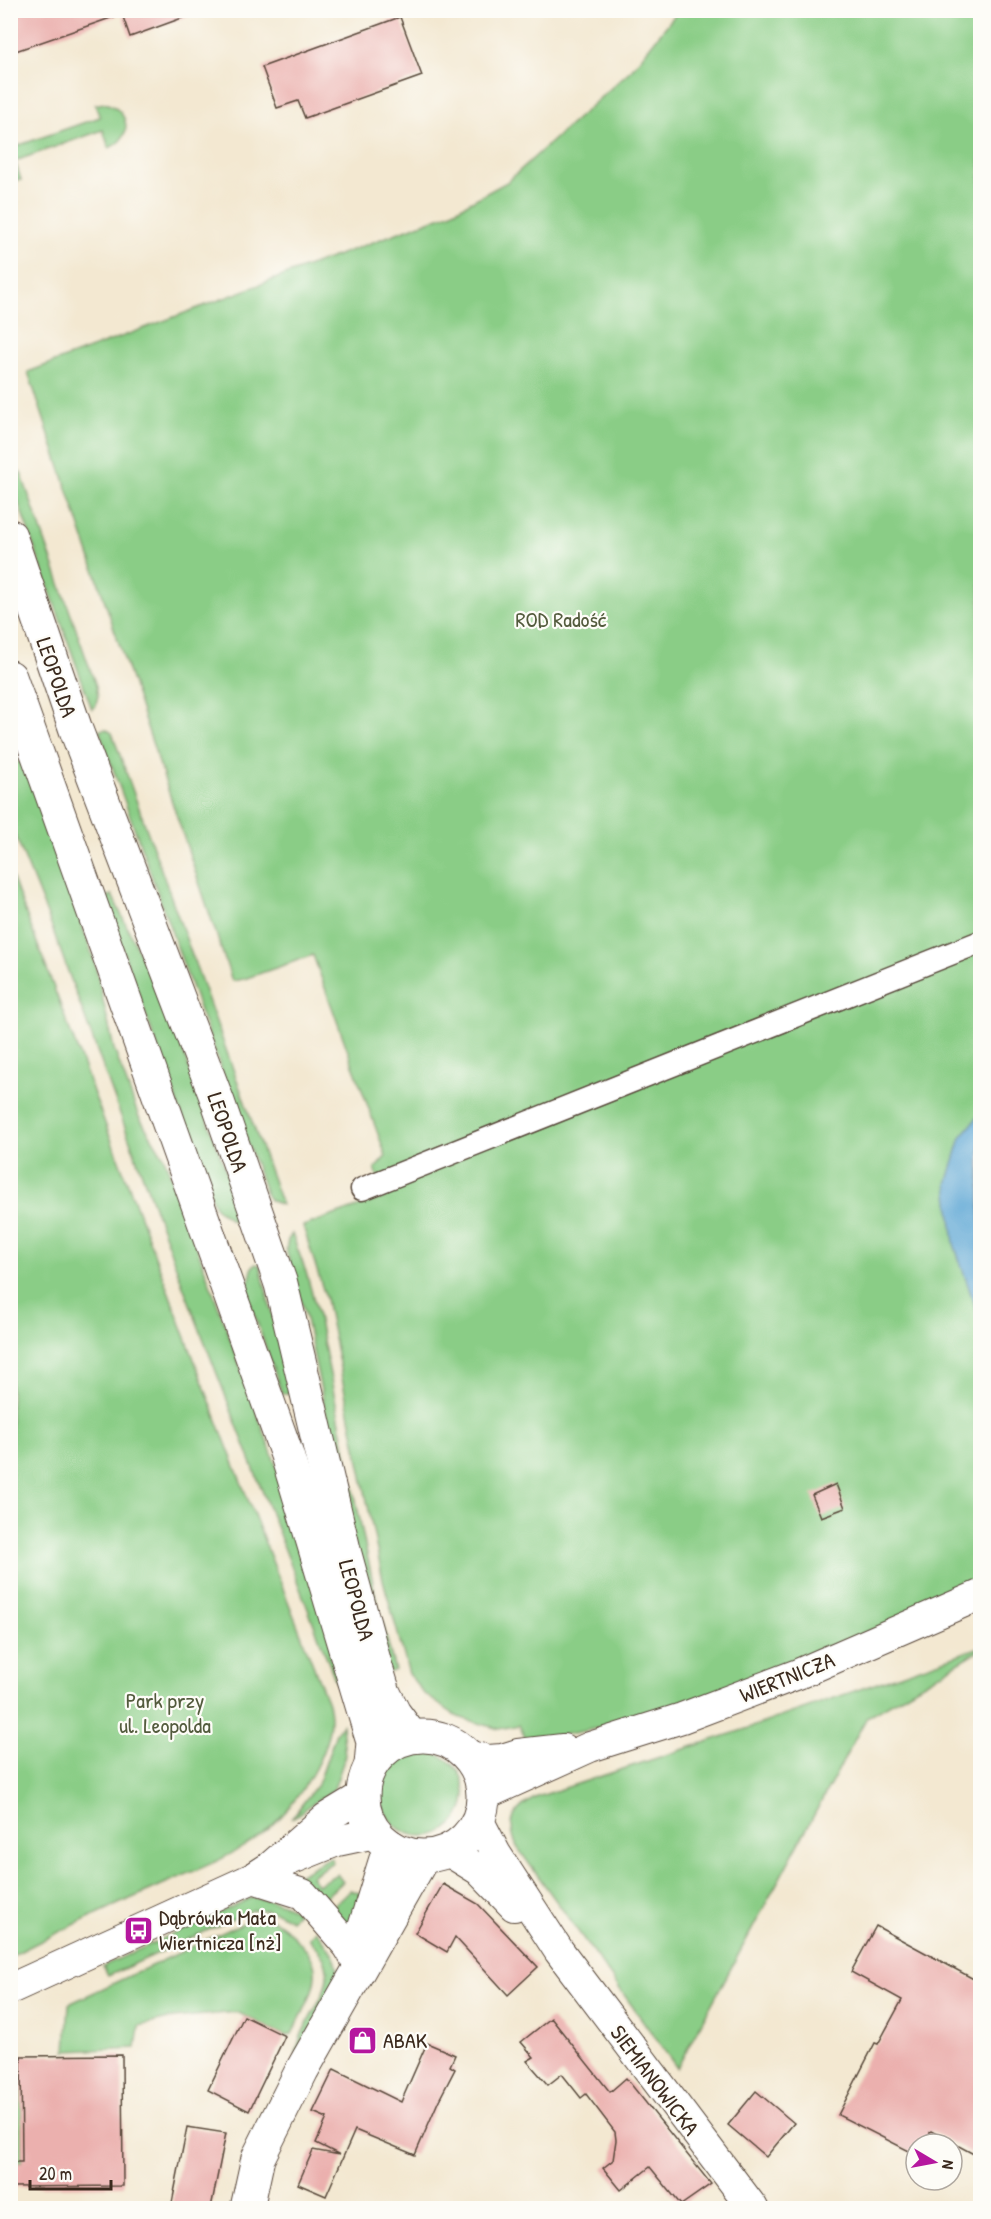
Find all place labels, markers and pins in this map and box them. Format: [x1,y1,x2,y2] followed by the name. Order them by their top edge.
[159,1902,281,1957] place label: Dąbrówka Mała Wiertnicza [nż]
[122,1914,154,1946] bus stop icon: Dąbrówka Mała Wiertnicza [nż]
[346,2024,378,2056] shop icon: ABAK
[383,2025,428,2055] place label: ABAK

